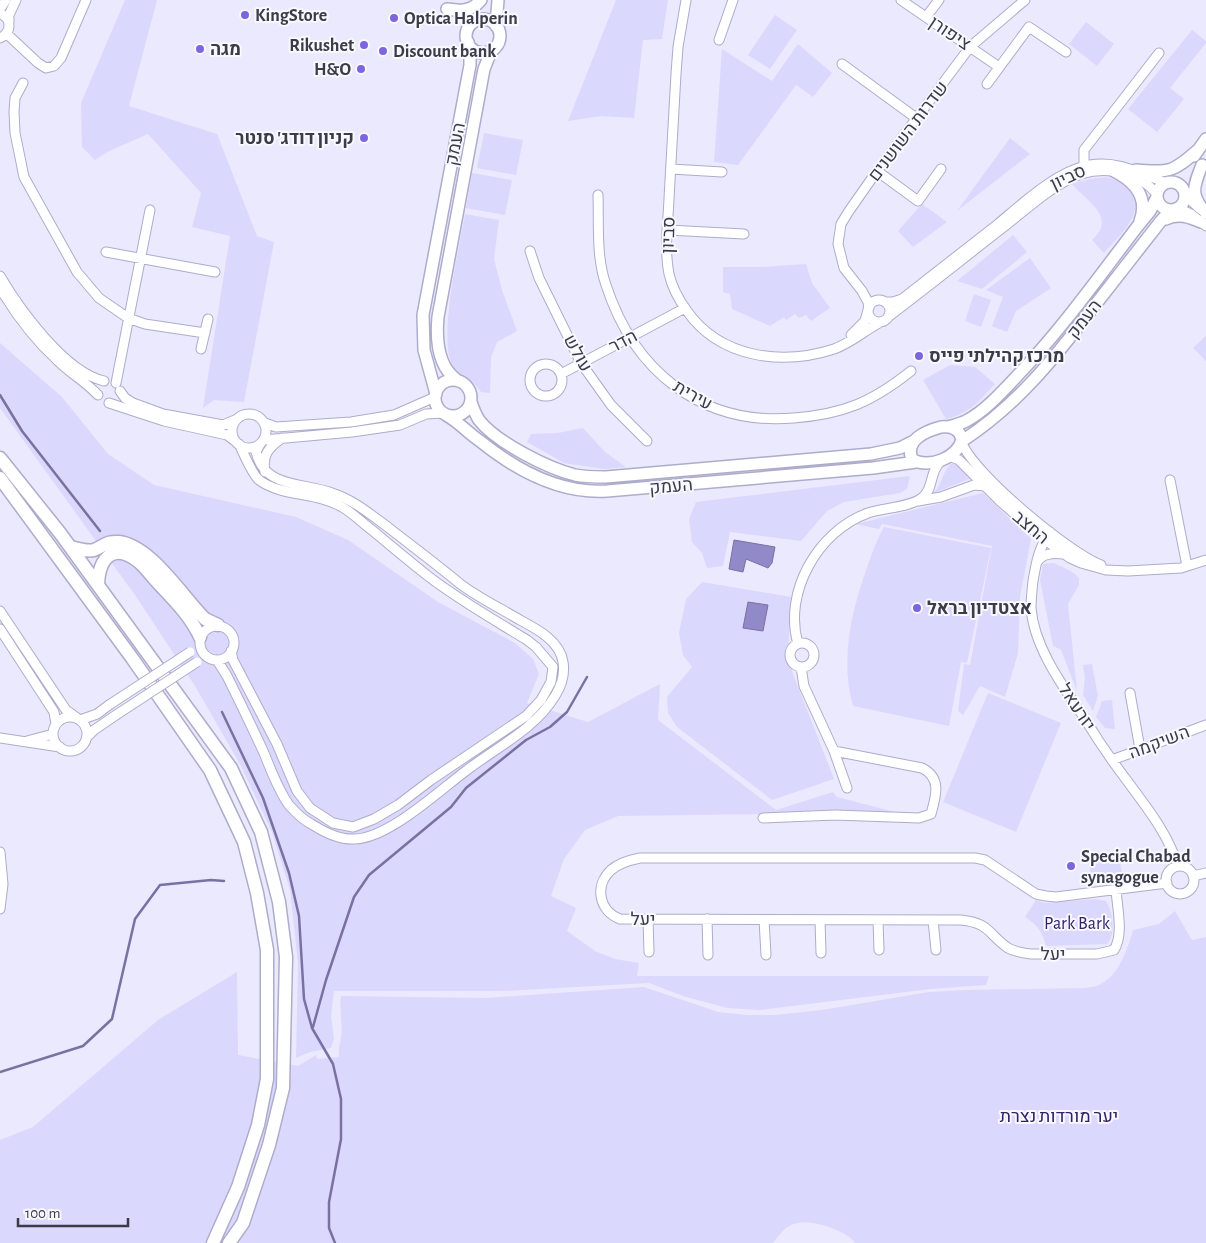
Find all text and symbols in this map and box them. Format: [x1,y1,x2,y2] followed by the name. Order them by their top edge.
[255,7,327,25] place label: KingStore
[239,9,251,21] marker: KingStore
[404,10,518,28] place label: Optica Halperin
[388,12,400,24] marker: Optica Halperin
[925,14,974,54] street label: ציפורן
[289,37,354,55] place label: Rikushet
[358,39,370,51] marker: Rikushet
[210,41,241,59] place label: מגה
[194,43,206,55] marker: מגה
[393,43,496,61] place label: Discount bank
[377,45,389,57] marker: Discount bank
[314,61,351,79] place label: H&O
[355,63,367,75] marker: H&O
[866,78,952,185] street label: שדרות השושנים
[443,121,469,167] street label: העמק
[235,130,354,148] place label: קניון דודג' סנטר
[358,132,370,144] marker: קניון דודג' סנטר
[1048,162,1089,194] street label: סביון
[659,216,679,254] street label: סביון
[1064,297,1105,342] street label: העמק
[607,327,640,357] street label: הדר
[560,332,595,375] street label: עולש
[929,348,1064,366] place label: מרכז קהילתי פייס
[913,350,925,362] marker: מרכז קהילתי פייס
[670,378,715,414] street label: עירית
[649,476,694,498] street label: העמק
[1009,508,1052,548] street label: החצב
[927,600,1032,618] place label: אצטדיון בראל
[911,602,923,614] marker: אצטדיון בראל
[1054,681,1098,734] street label: יזרעאל
[1126,723,1192,763] street label: השיקמה
[1081,848,1191,887] place label: Special Chabad synagogue
[1065,860,1077,872] marker: Special Chabad synagogue
[630,911,656,929] street label: יעל
[1044,915,1111,933] park label: Park Bark
[1040,946,1066,964] street label: יעל
[1000,1108,1118,1126] park label: יער מורדות נצרת
[18,1196,128,1228] scale bar
[25,1206,60,1221] text: 100 m

